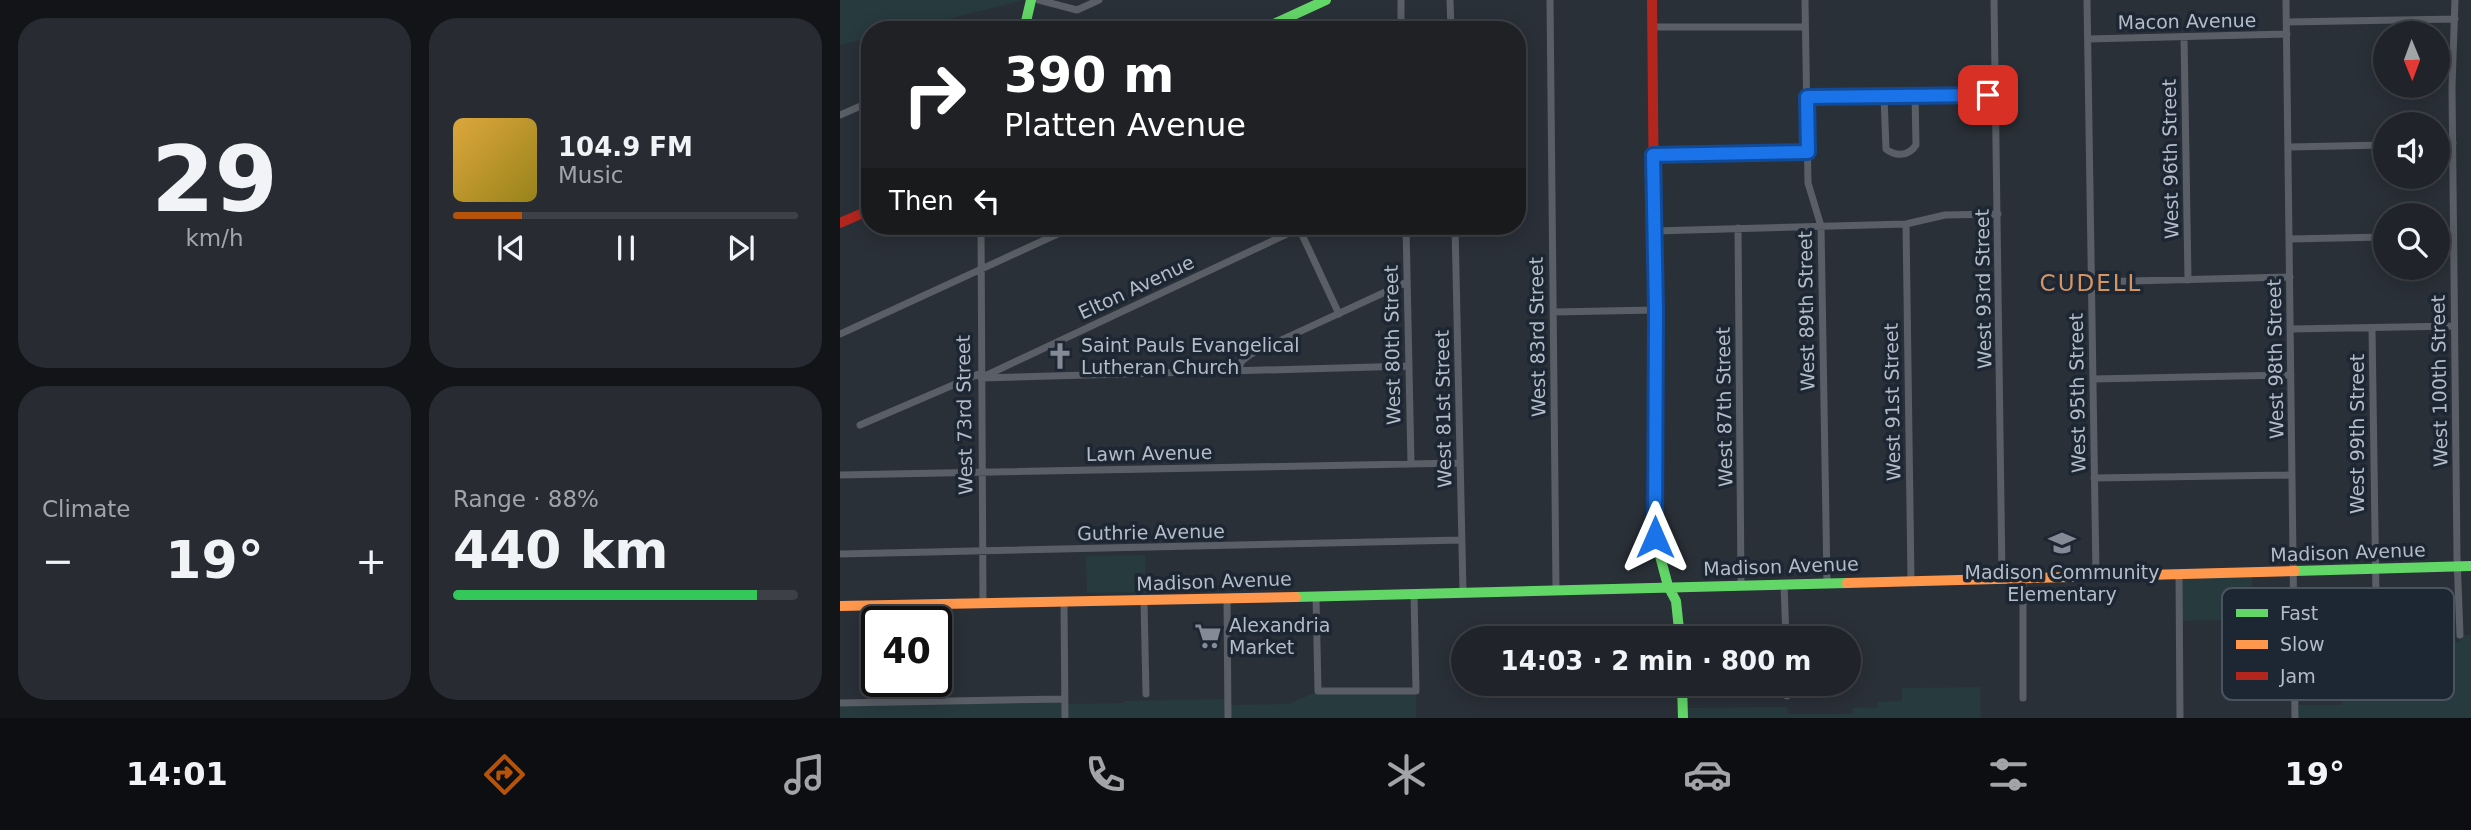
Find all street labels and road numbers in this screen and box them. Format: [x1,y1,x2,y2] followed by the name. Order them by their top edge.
[2117,9,2257,33] street label: Macon Avenue
[2158,79,2182,239] street label: West 96th Street
[1971,209,1995,369] street label: West 93rd Street
[1794,231,1818,391] street label: West 89th Street
[1075,251,1197,323] street label: Elton Avenue
[1525,257,1549,417] street label: West 83rd Street
[1380,265,1404,425] street label: West 80th Street
[2263,279,2287,439] street label: West 98th Street
[2426,295,2452,467] street label: West 100th Street
[2065,313,2089,473] street label: West 95th Street
[1880,323,1904,481] street label: West 91st Street
[1712,327,1736,487] street label: West 87th Street
[1431,330,1455,488] street label: West 81st Street
[952,335,976,495] street label: West 73rd Street
[2346,354,2368,514] street label: West 99th Street
[1086,441,1212,465] street label: Lawn Avenue
[1077,520,1225,544] street label: Guthrie Avenue
[2270,538,2426,566] street label: Madison Avenue
[1703,552,1859,580] street label: Madison Avenue
[1136,567,1292,595] street label: Madison Avenue

